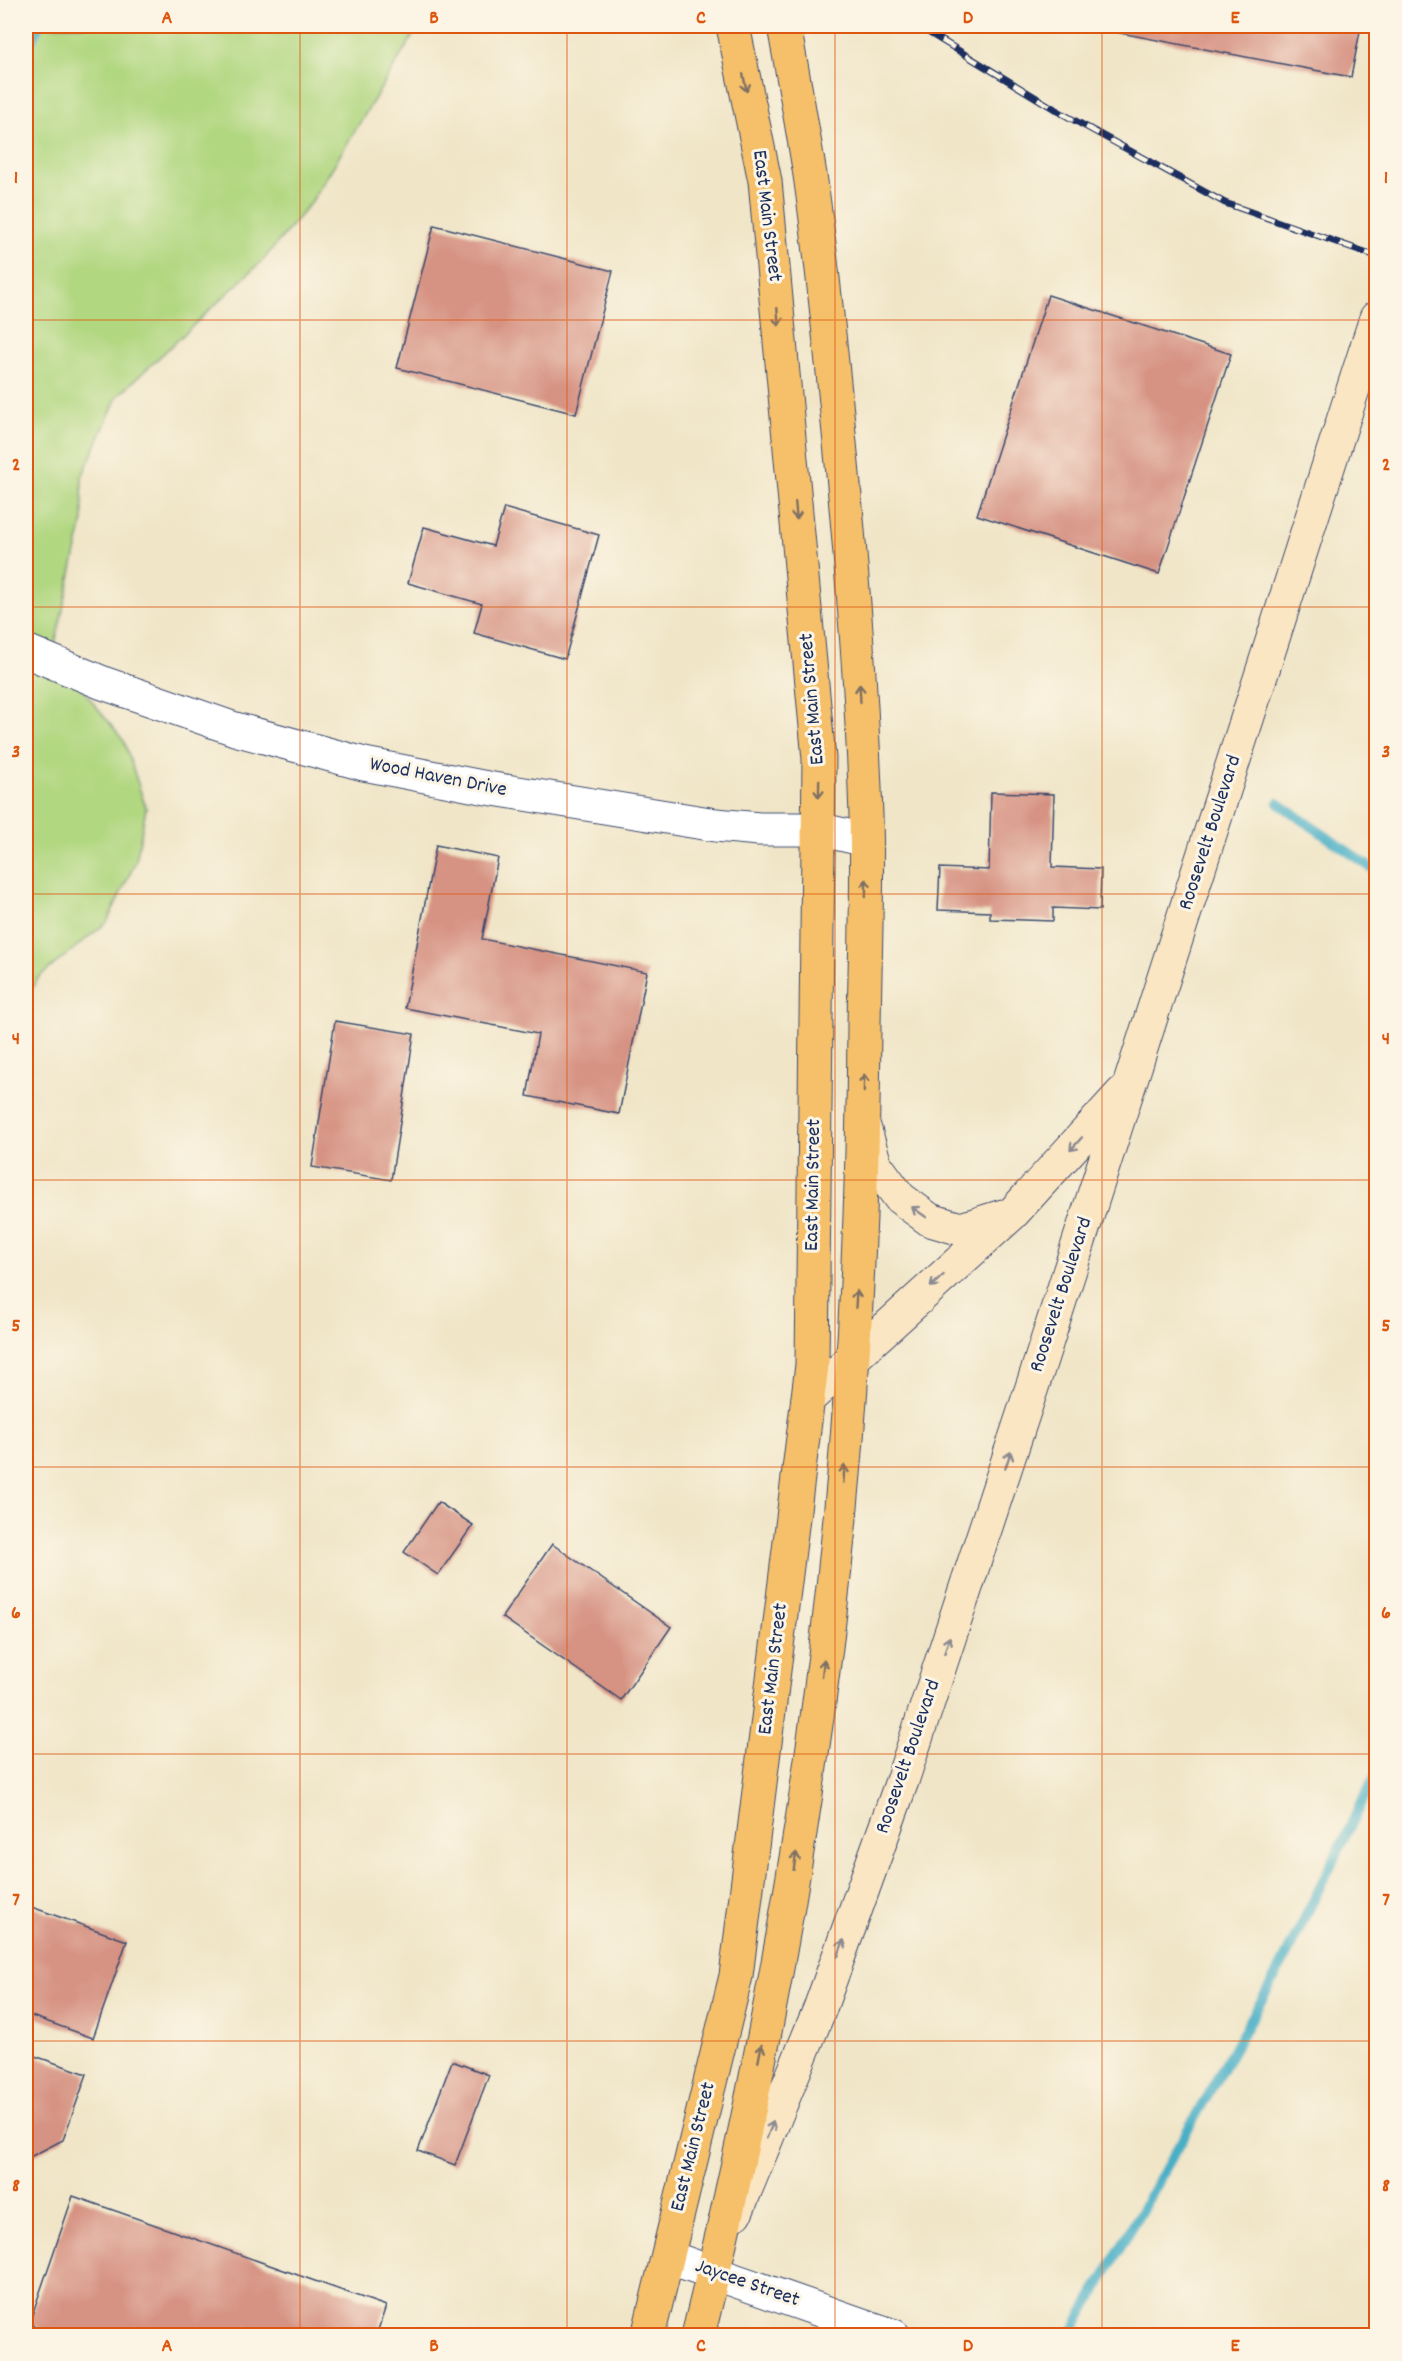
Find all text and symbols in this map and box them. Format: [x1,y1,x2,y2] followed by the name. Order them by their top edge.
[162,5,173,33] text: A
[429,5,439,33] text: B
[696,5,706,33] text: C
[963,5,974,33] text: D
[1230,5,1240,33] text: E
[739,73,751,92] one-way arrow
[743,149,789,284] street label: East Main Street
[14,165,18,193] text: 1
[1384,165,1388,193] text: 1
[773,307,784,326] one-way arrow
[12,452,20,480] text: 2
[1382,452,1390,480] text: 2
[791,501,802,521] one-way arrow
[792,632,834,766] street label: East Main Street
[854,684,865,704] one-way arrow
[12,739,20,767] text: 3
[1382,739,1390,767] text: 3
[367,750,509,806] street label: Wood Haven Drive
[1172,752,1250,914] street label: Roosevelt Boulevard
[813,779,825,799] one-way arrow
[860,879,872,899] one-way arrow
[12,1026,20,1054] text: 4
[1382,1026,1390,1054] text: 4
[858,1074,870,1094] one-way arrow
[798,1118,830,1251] street label: East Main Street
[1069,1136,1083,1151] one-way arrow
[911,1206,928,1218] one-way arrow
[1023,1214,1101,1376] street label: Roosevelt Boulevard
[930,1274,945,1288] one-way arrow
[850,1289,861,1309] one-way arrow
[11,1313,21,1341] text: 5
[1381,1313,1391,1341] text: 5
[1004,1451,1015,1470] one-way arrow
[838,1465,849,1485] one-way arrow
[11,1600,21,1628] text: 6
[1381,1600,1391,1628] text: 6
[751,1601,797,1736] street label: East Main Street
[942,1636,953,1655] one-way arrow
[818,1659,829,1679] one-way arrow
[869,1676,949,1838] street label: Roosevelt Boulevard
[789,1852,800,1871] one-way arrow
[12,1887,20,1915] text: 7
[1382,1887,1390,1915] text: 7
[837,1939,848,1958] one-way arrow
[755,2044,766,2063] one-way arrow
[663,2079,725,2215] street label: East Main Street
[765,2121,776,2139] one-way arrow
[12,2173,20,2201] text: 8
[1382,2173,1390,2201] text: 8
[691,2252,804,2316] street label: Jaycee Street
[162,2333,173,2361] text: A
[429,2333,439,2361] text: B
[696,2333,706,2361] text: C
[963,2333,974,2361] text: D
[1230,2333,1240,2361] text: E

